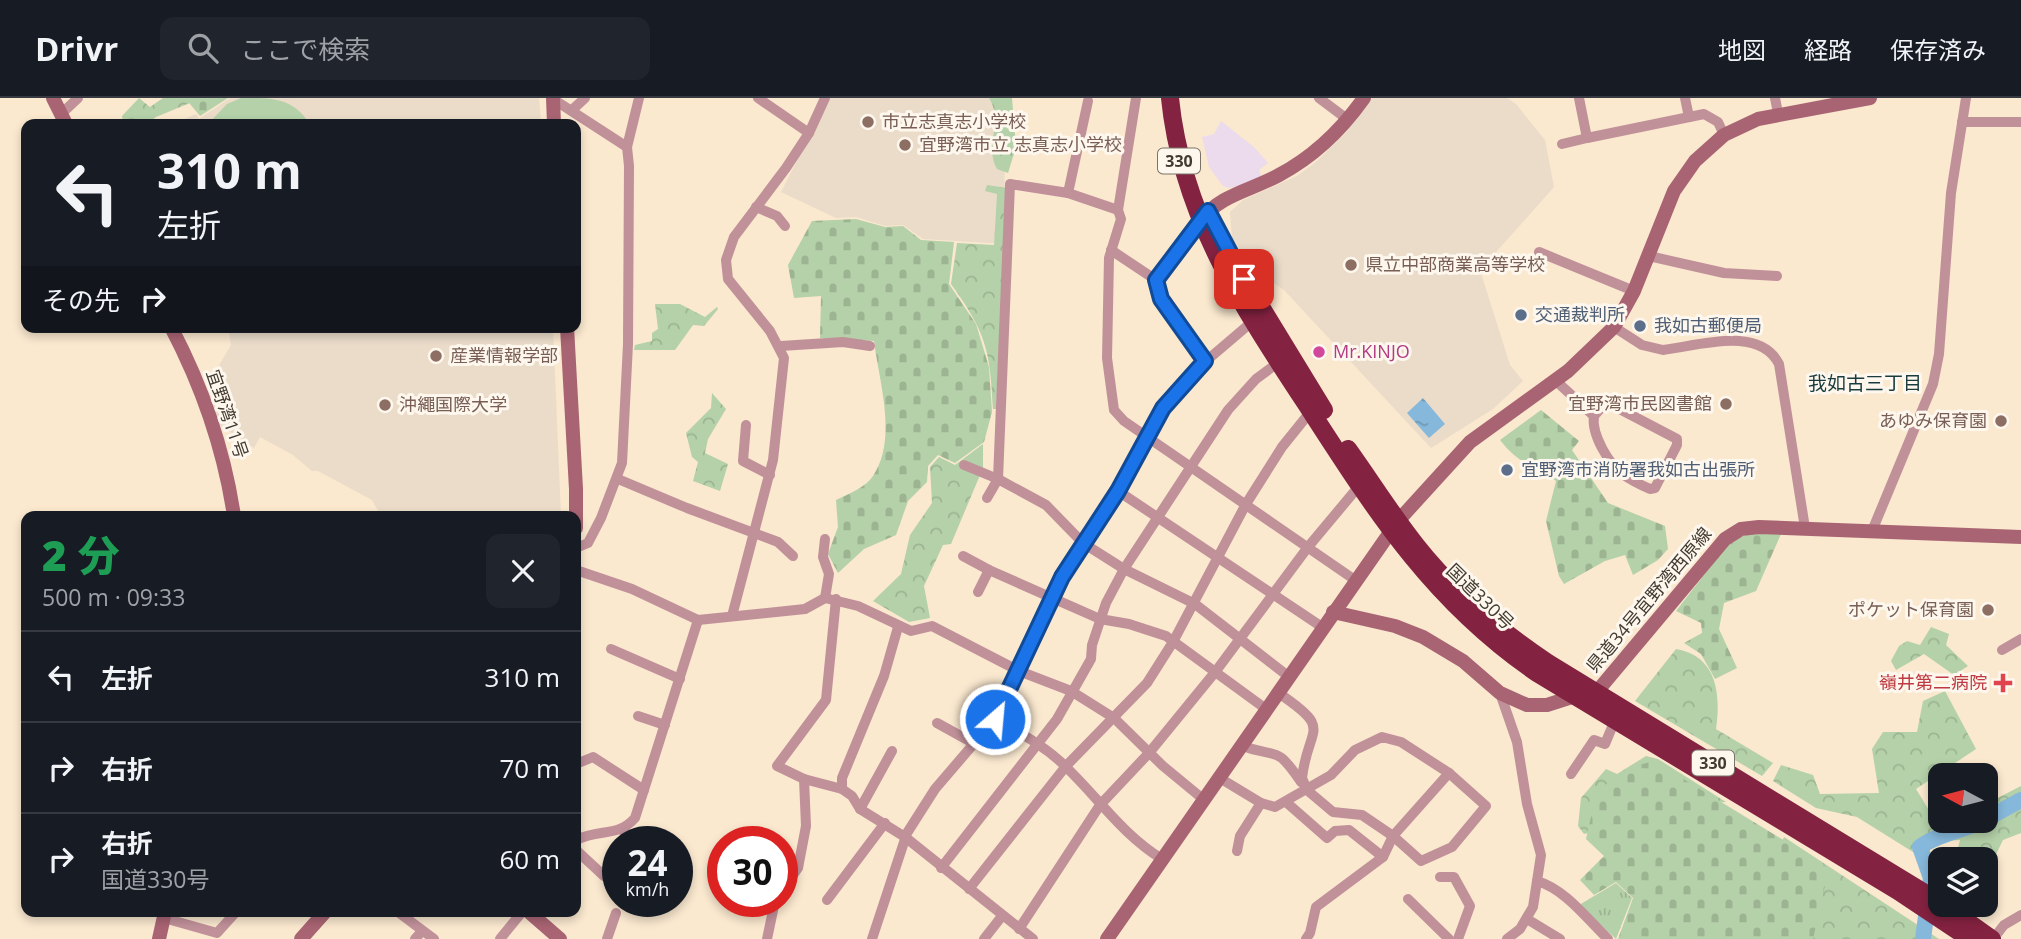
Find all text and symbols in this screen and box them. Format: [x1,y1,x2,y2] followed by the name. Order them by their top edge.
[160,17,650,80] search box
[35,26,118,71] text: Drivr
[184,29,222,67] icon: search
[240,31,370,67] text: ここで検索
[1718,33,1766,66] text: 地図
[1804,33,1852,66] text: 経路
[1890,33,1986,66] text: 保存済み
[882,109,1026,133] place label: 市立志真志小学校
[860,114,876,130] marker: 市立志真志小学校
[919,132,1122,156] place label: 宜野湾市立 志真志小学校
[157,137,302,203] text: 310 m
[897,137,913,153] marker: 宜野湾市立 志真志小学校
[42,147,133,238] icon: left
[1158,148,1200,174] road number: 330
[157,203,221,246] text: 左折
[1214,249,1274,309] pin
[1365,252,1545,276] place label: 県立中部商業高等学校
[1343,257,1359,273] marker: 県立中部商業高等学校
[1225,260,1263,298] icon: arrive
[134,280,172,318] icon: right
[42,282,120,318] text: その先
[1535,302,1625,326] place label: 交通裁判所
[1513,307,1529,323] marker: 交通裁判所
[1654,313,1762,337] place label: 我如古郵便局
[1632,318,1648,334] marker: 我如古郵便局
[1333,339,1410,363] place label: Mr.KINJO
[450,343,558,367] place label: 産業情報学部
[1311,344,1327,360] marker: Mr.KINJO
[428,348,444,364] marker: 産業情報学部
[202,366,254,461] street label: 宜野湾11号
[1808,370,1922,396] district label: 我如古三丁目
[1568,391,1712,415] place label: 宜野湾市民図書館
[399,392,507,416] place label: 沖繩国際大学
[1718,396,1734,412] marker: 宜野湾市民図書館
[377,397,393,413] marker: 沖繩国際大学
[1879,408,1987,432] place label: あゆみ保育園
[1993,413,2009,429] marker: あゆみ保育園
[1521,457,1755,481] place label: 宜野湾市消防署我如古出張所
[1499,462,1515,478] marker: 宜野湾市消防署我如古出張所
[1580,522,1716,677] street label: 県道34号宜野湾西原線
[42,526,120,583] text: 2 分
[486,534,560,608] button: close
[1442,558,1520,634] street label: 国道330号
[42,581,185,613] text: 500 m · 09:33
[1848,597,1974,621] place label: ポケット保育園
[1980,602,1996,618] marker: ポケット保育園
[42,658,80,696] icon: left
[485,659,560,695] text: 310 m
[101,660,153,696] text: 左折
[1879,670,1987,694] place label: 嶺井第二病院
[1993,673,2013,693] marker: 嶺井第二病院
[958,682,1032,756] position arrow
[42,749,80,787] icon: right
[499,750,560,786] text: 70 m
[1692,750,1734,776] road number: 330
[101,751,153,787] text: 右折
[1928,763,1998,833] north arrow
[1928,763,1998,917] map controls
[101,825,153,861] text: 右折
[707,826,798,917] speed limit sign: 30
[627,839,668,886] text: 24
[42,840,80,878] icon: right
[499,841,560,877] text: 60 m
[1928,847,1998,917] button: layers
[101,863,209,895] text: 国道330号
[626,877,669,901] text: km/h

